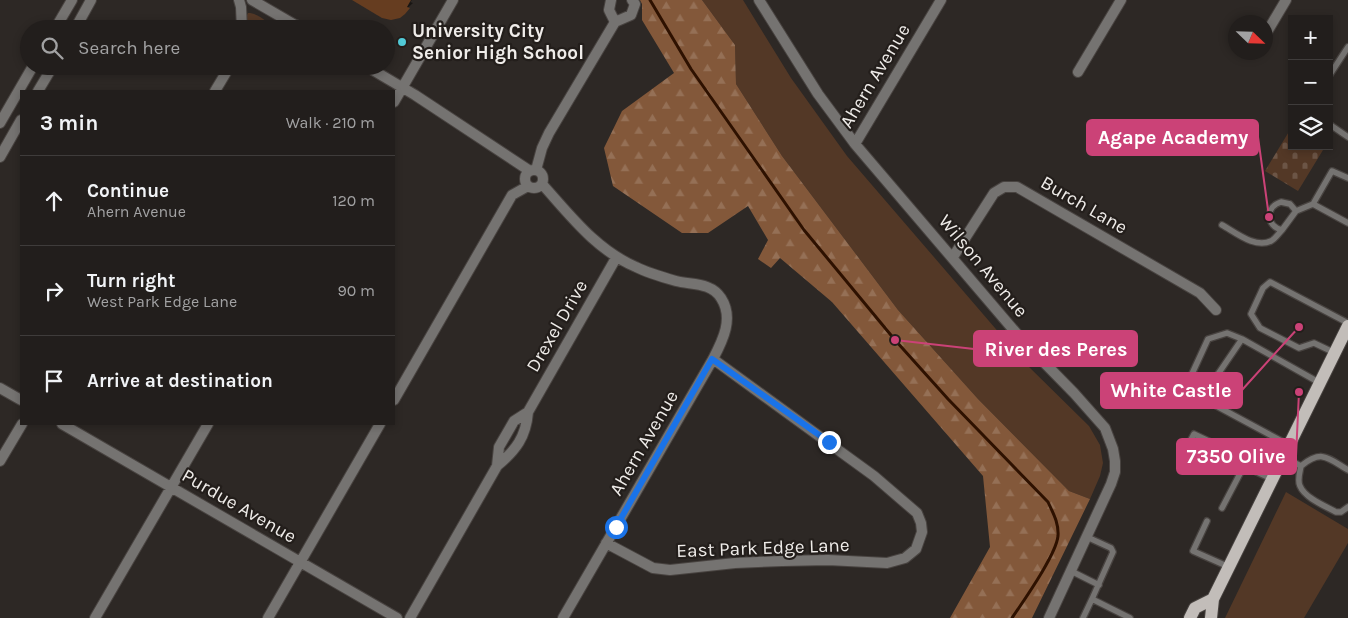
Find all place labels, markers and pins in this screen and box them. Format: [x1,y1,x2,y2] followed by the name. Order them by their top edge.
[412,20,584,64] place label: University City Senior High School
[396,36,408,48] marker: University City Senior High School
[1087,120,1258,155] callout: Agape Academy
[974,331,1137,366] callout: River des Peres
[1101,373,1242,408] callout: White Castle
[1177,439,1296,474] callout: 7350 Olive

